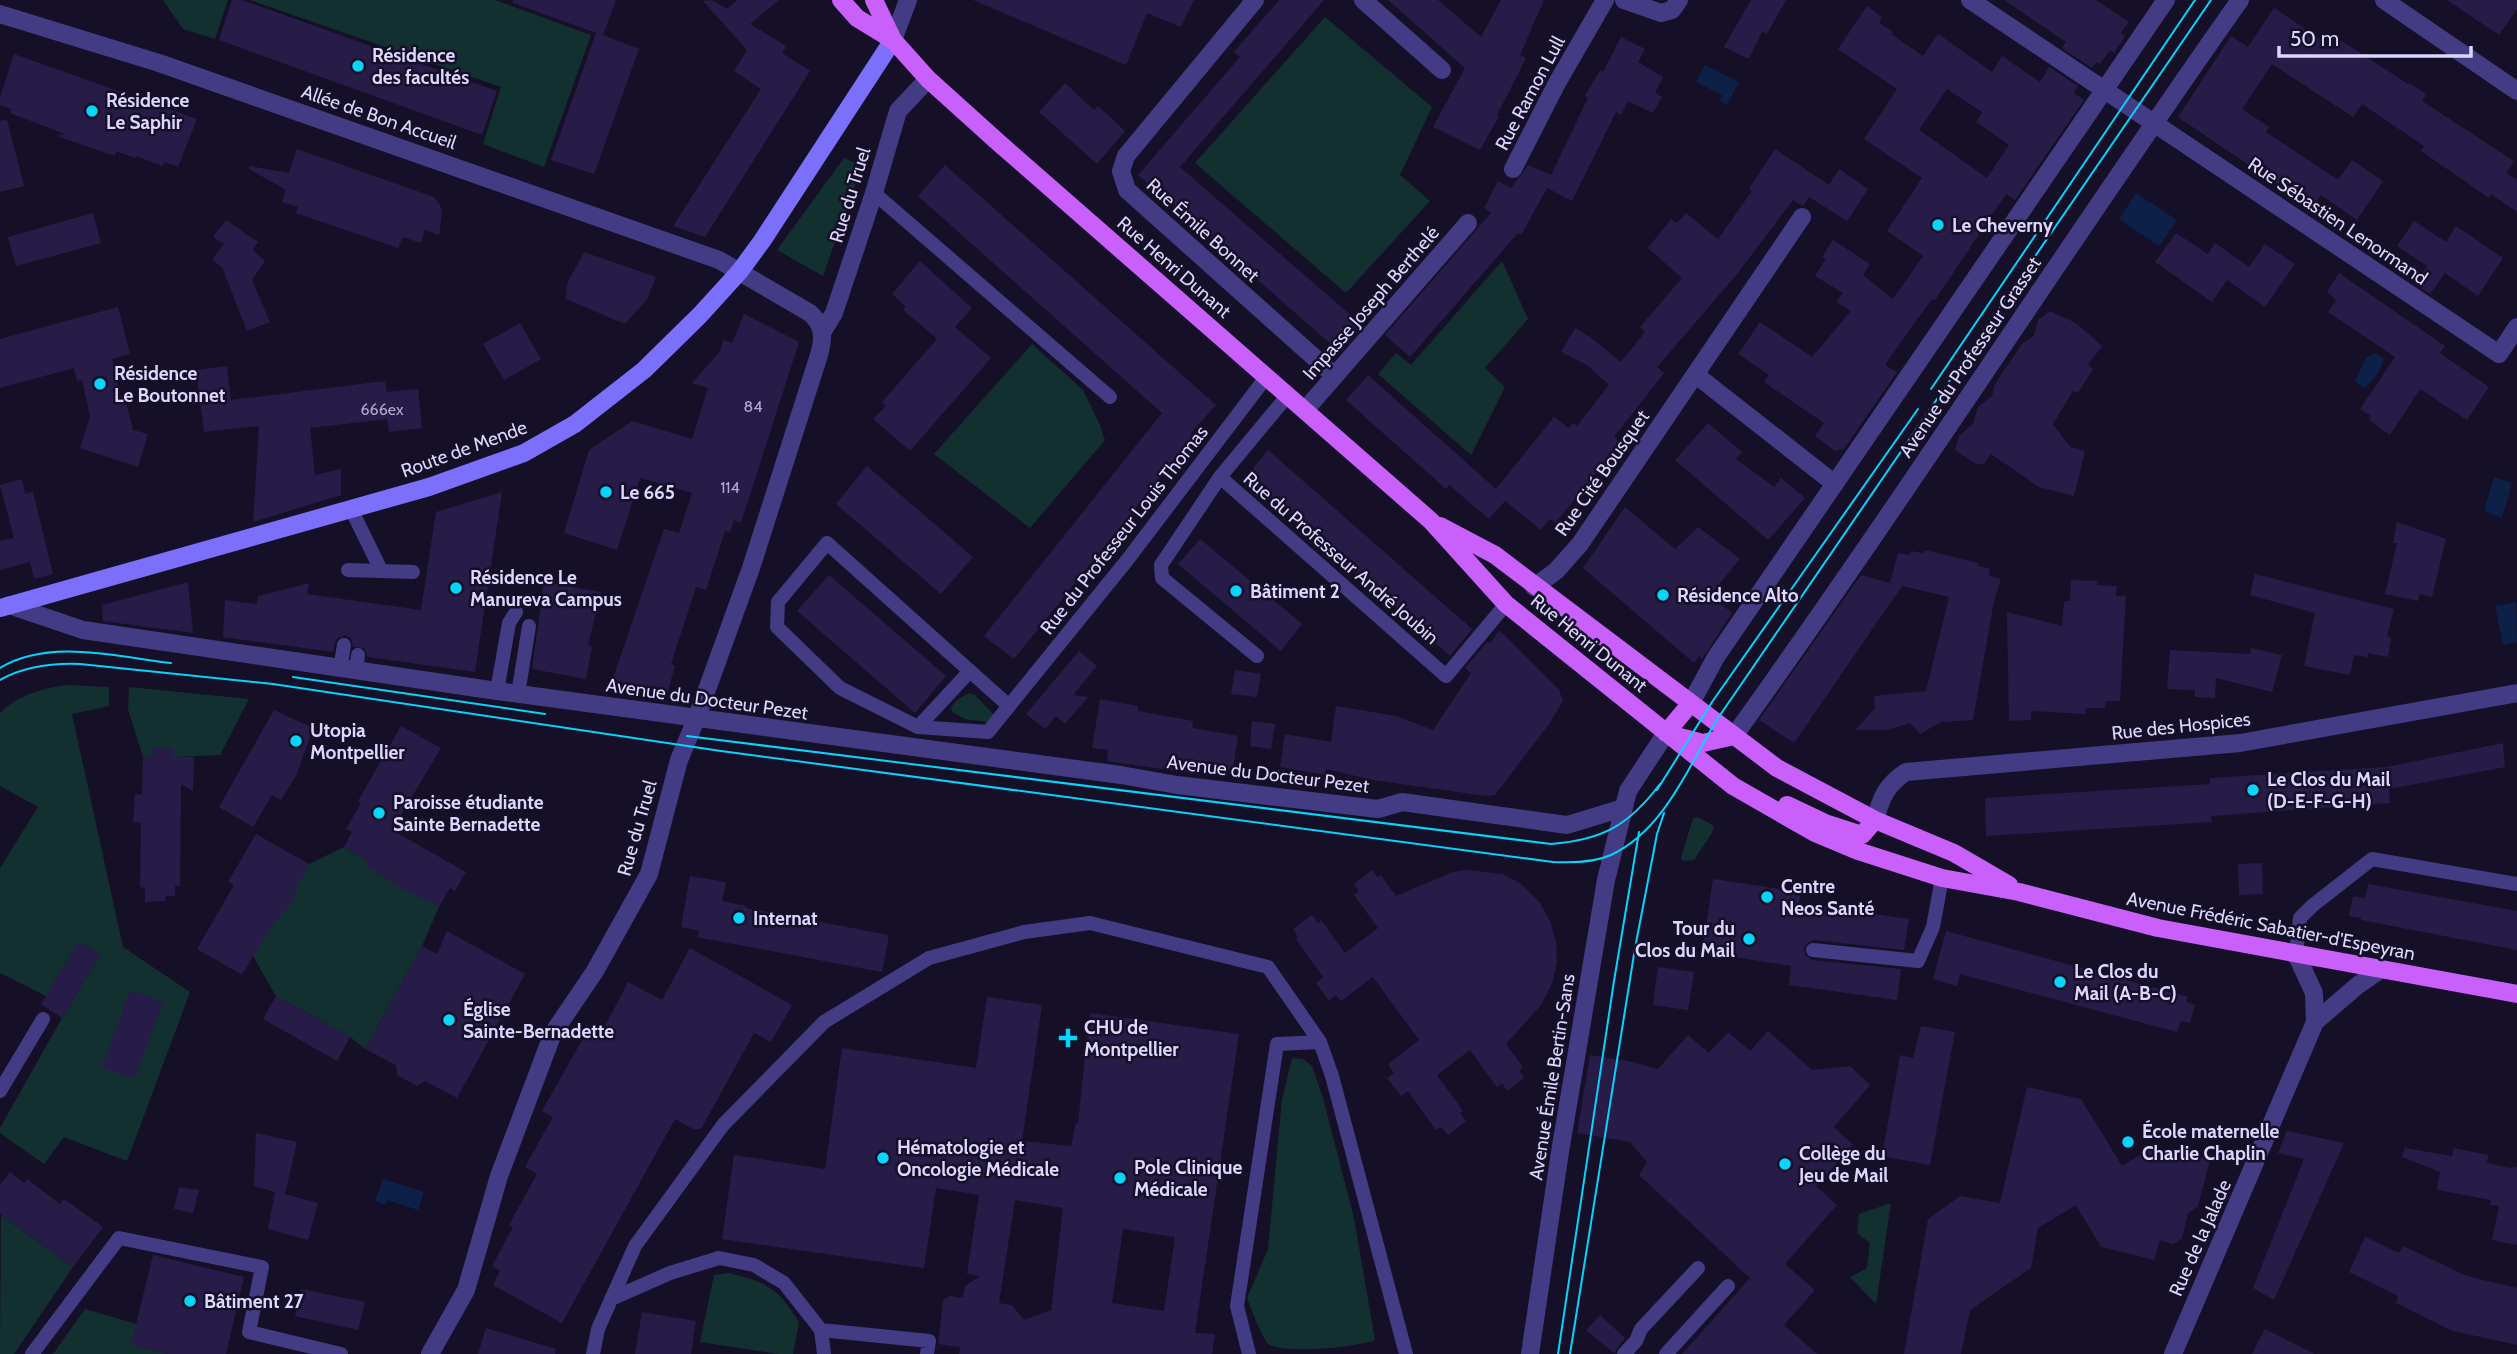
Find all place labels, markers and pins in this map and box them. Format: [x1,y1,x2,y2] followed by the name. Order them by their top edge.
[372,44,469,89] place label: Résidence des facultés
[350,58,366,74] marker: Résidence des facultés
[106,89,190,134] place label: Résidence Le Saphir
[84,103,100,119] marker: Résidence Le Saphir
[1952,214,2054,237] place label: Le Cheverny
[1930,217,1946,233] marker: Le Cheverny
[114,362,226,407] place label: Résidence Le Boutonnet
[92,376,108,392] marker: Résidence Le Boutonnet
[620,481,675,504] place label: Le 665
[598,484,614,500] marker: Le 665
[470,566,622,611] place label: Résidence Le Manureva Campus
[448,580,464,596] marker: Résidence Le Manureva Campus
[1250,580,1340,603] place label: Bâtiment 2
[1228,583,1244,599] marker: Bâtiment 2
[1677,584,1799,607] place label: Résidence Alto
[1655,587,1671,603] marker: Résidence Alto
[310,719,405,764] place label: Utopia Montpellier
[288,733,304,749] marker: Utopia Montpellier
[2267,768,2390,813] place label: Le Clos du Mail (D-E-F-G-H)
[2245,782,2261,798] marker: Le Clos du Mail (D-E-F-G-H)
[393,791,544,836] place label: Paroisse étudiante Sainte Bernadette
[371,805,387,821] marker: Paroisse étudiante Sainte Bernadette
[1781,875,1874,920] place label: Centre Neos Santé
[1759,889,1775,905] marker: Centre Neos Santé
[753,907,818,930] place label: Internat
[731,910,747,926] marker: Internat
[1635,917,1735,962] place label: Tour du Clos du Mail
[1741,931,1757,947] marker: Tour du Clos du Mail
[2074,960,2177,1005] place label: Le Clos du Mail (A-B-C)
[2052,974,2068,990] marker: Le Clos du Mail (A-B-C)
[463,997,614,1043] place label: Église Sainte-Bernadette
[441,1012,457,1028] marker: Église Sainte-Bernadette
[1084,1016,1179,1061] place label: CHU de Montpellier
[1058,1028,1078,1048] marker: CHU de Montpellier
[2142,1119,2280,1165] place label: École maternelle Charlie Chaplin
[2120,1134,2136,1150] marker: École maternelle Charlie Chaplin
[897,1136,1059,1181] place label: Hématologie et Oncologie Médicale
[1798,1142,1888,1187] place label: Collège du Jeu de Mail
[875,1150,891,1166] marker: Hématologie et Oncologie Médicale
[1134,1156,1242,1201] place label: Pole Clinique Médicale
[1777,1156,1793,1172] marker: Collège du Jeu de Mail
[1112,1170,1128,1186] marker: Pole Clinique Médicale
[204,1290,304,1313] place label: Bâtiment 27
[182,1293,198,1309] marker: Bâtiment 27

